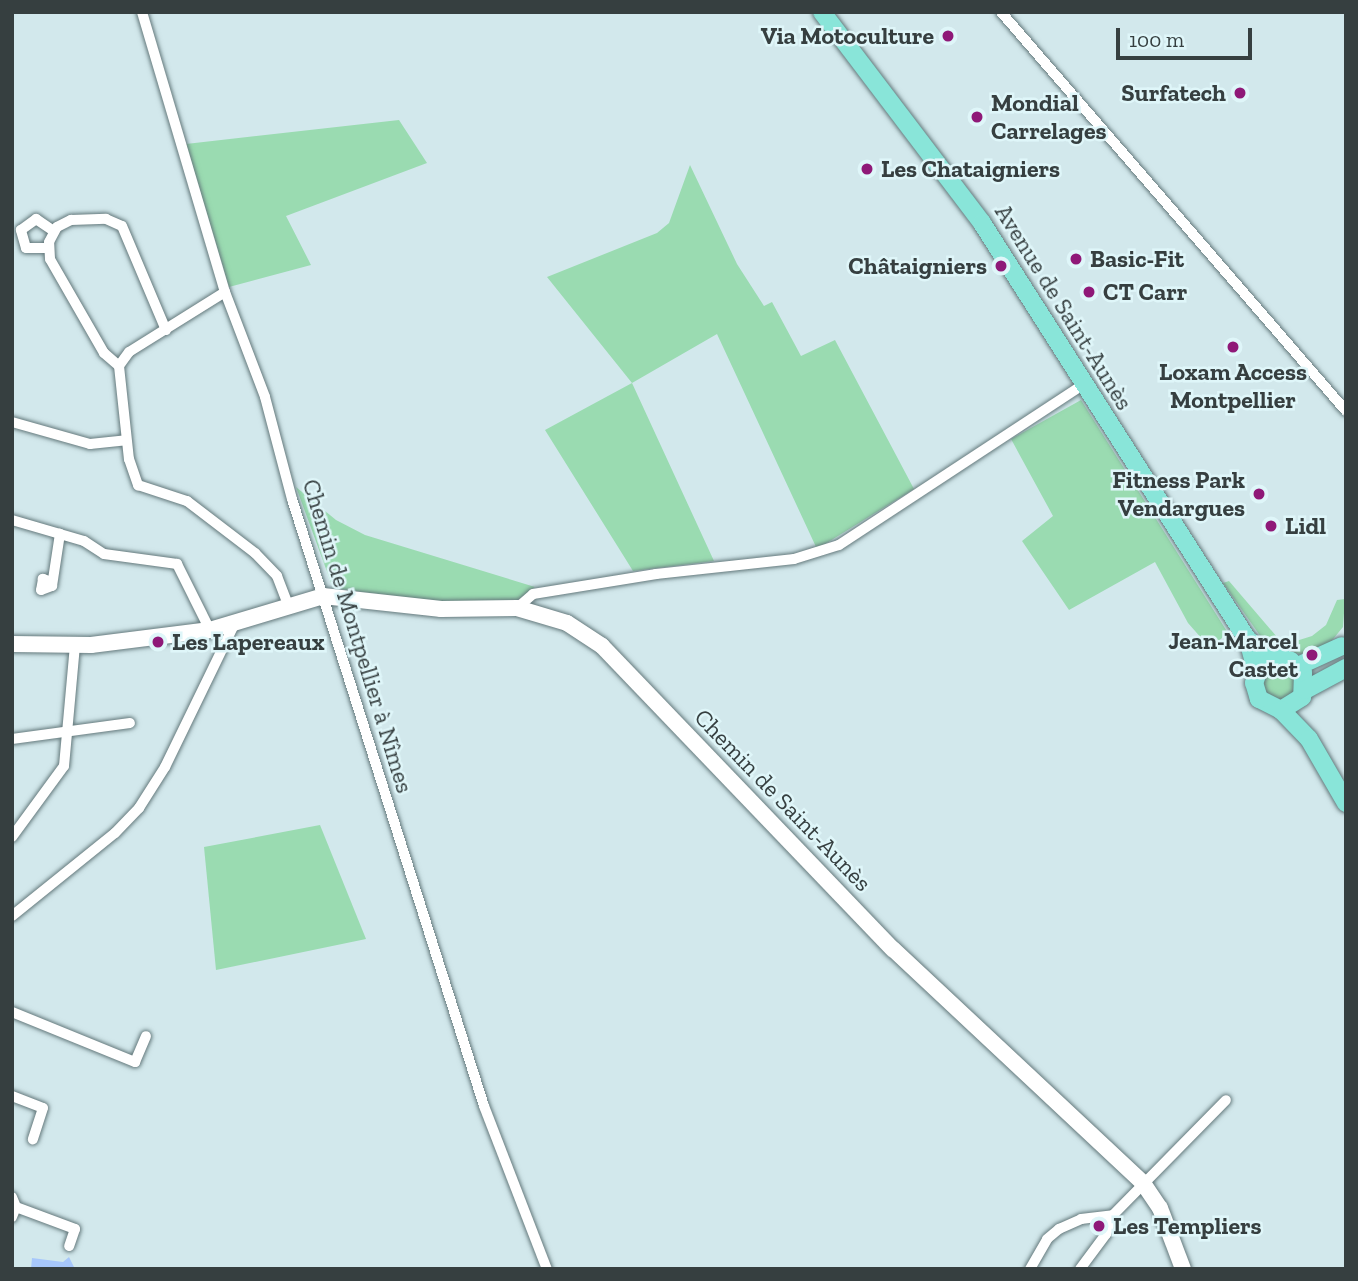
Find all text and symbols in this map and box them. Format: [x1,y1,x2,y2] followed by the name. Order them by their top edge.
[1120,14,1256,58] scale bar
[761,22,934,50] place label: Via Motoculture
[1129,27,1184,52] text: 100 m
[940,28,956,44] marker: Via Motoculture
[1121,79,1226,107] place label: Surfatech
[1232,85,1248,101] marker: Surfatech
[991,89,1107,145] place label: Mondial Carrelages
[969,109,985,125] marker: Mondial Carrelages
[881,155,1060,183] place label: Les Chataigniers
[859,161,875,177] marker: Les Chataigniers
[989,199,1139,415] street label: Avenue de Saint-Aunès
[1090,245,1184,273] place label: Basic-Fit
[1068,251,1084,267] marker: Basic-Fit
[848,252,987,280] place label: Châtaigniers
[993,258,1009,274] marker: Châtaigniers
[1103,278,1187,306] place label: CT Carr
[1081,284,1097,300] marker: CT Carr
[1225,339,1241,355] marker: Loxam Access Montpellier
[1159,358,1307,414] place label: Loxam Access Montpellier
[1112,466,1245,522] place label: Fitness Park Vendargues
[296,476,420,796] street label: Chemin de Montpellier à Nîmes
[1251,486,1267,502] marker: Fitness Park Vendargues
[1285,512,1326,540] place label: Lidl
[1263,518,1279,534] marker: Lidl
[1168,627,1298,683] place label: Jean-Marcel Castet
[172,628,325,656] place label: Les Lapereaux
[150,634,166,650] marker: Les Lapereaux
[1304,647,1320,663] marker: Jean-Marcel Castet
[688,703,878,897] street label: Chemin de Saint-Aunès
[1113,1212,1262,1240] place label: Les Templiers
[1091,1218,1107,1234] marker: Les Templiers

